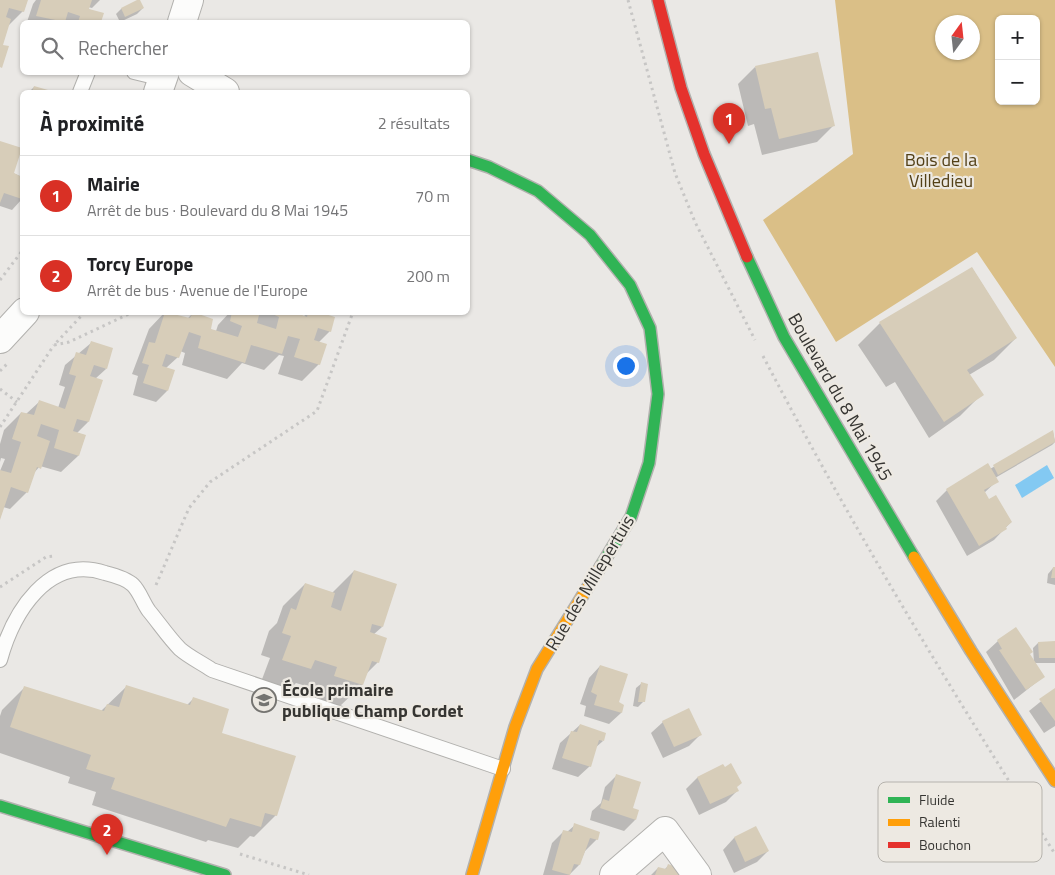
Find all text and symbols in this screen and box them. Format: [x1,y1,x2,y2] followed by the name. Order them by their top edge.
[935,15,980,60] north arrow
[995,15,1040,105] map controls
[995,15,1040,60] button: +
[20,20,470,75] search box
[78,33,168,62] text: Rechercher
[38,34,66,62] icon: search
[995,60,1040,105] button: −
[713,103,745,144] pin: 1
[40,107,144,139] text: À proximité
[378,111,450,135] text: 2 résultats
[905,146,977,194] park label: Bois de la Villedieu
[87,169,140,198] text: Mairie
[52,184,60,208] text: 1
[415,184,450,208] text: 70 m
[87,198,348,222] text: Arrêt de bus · Boulevard du 8 Mai 1945
[87,249,193,278] text: Torcy Europe
[52,264,60,288] text: 2
[406,264,450,288] text: 200 m
[87,278,308,302] text: Arrêt de bus · Avenue de l'Europe
[781,308,900,486] street label: Boulevard du 8 Mai 1945
[613,353,639,379] your location
[538,510,641,656] street label: Rue des Millepertuis
[282,676,464,724] place label: École primaire publique Champ Cordet
[251,687,277,713] school or university icon: École primaire publique Champ Cordet
[878,782,1042,862] legend
[919,789,955,810] text: Fluide
[919,811,960,832] text: Ralenti
[91,814,123,855] pin: 2
[919,834,971,855] text: Bouchon

